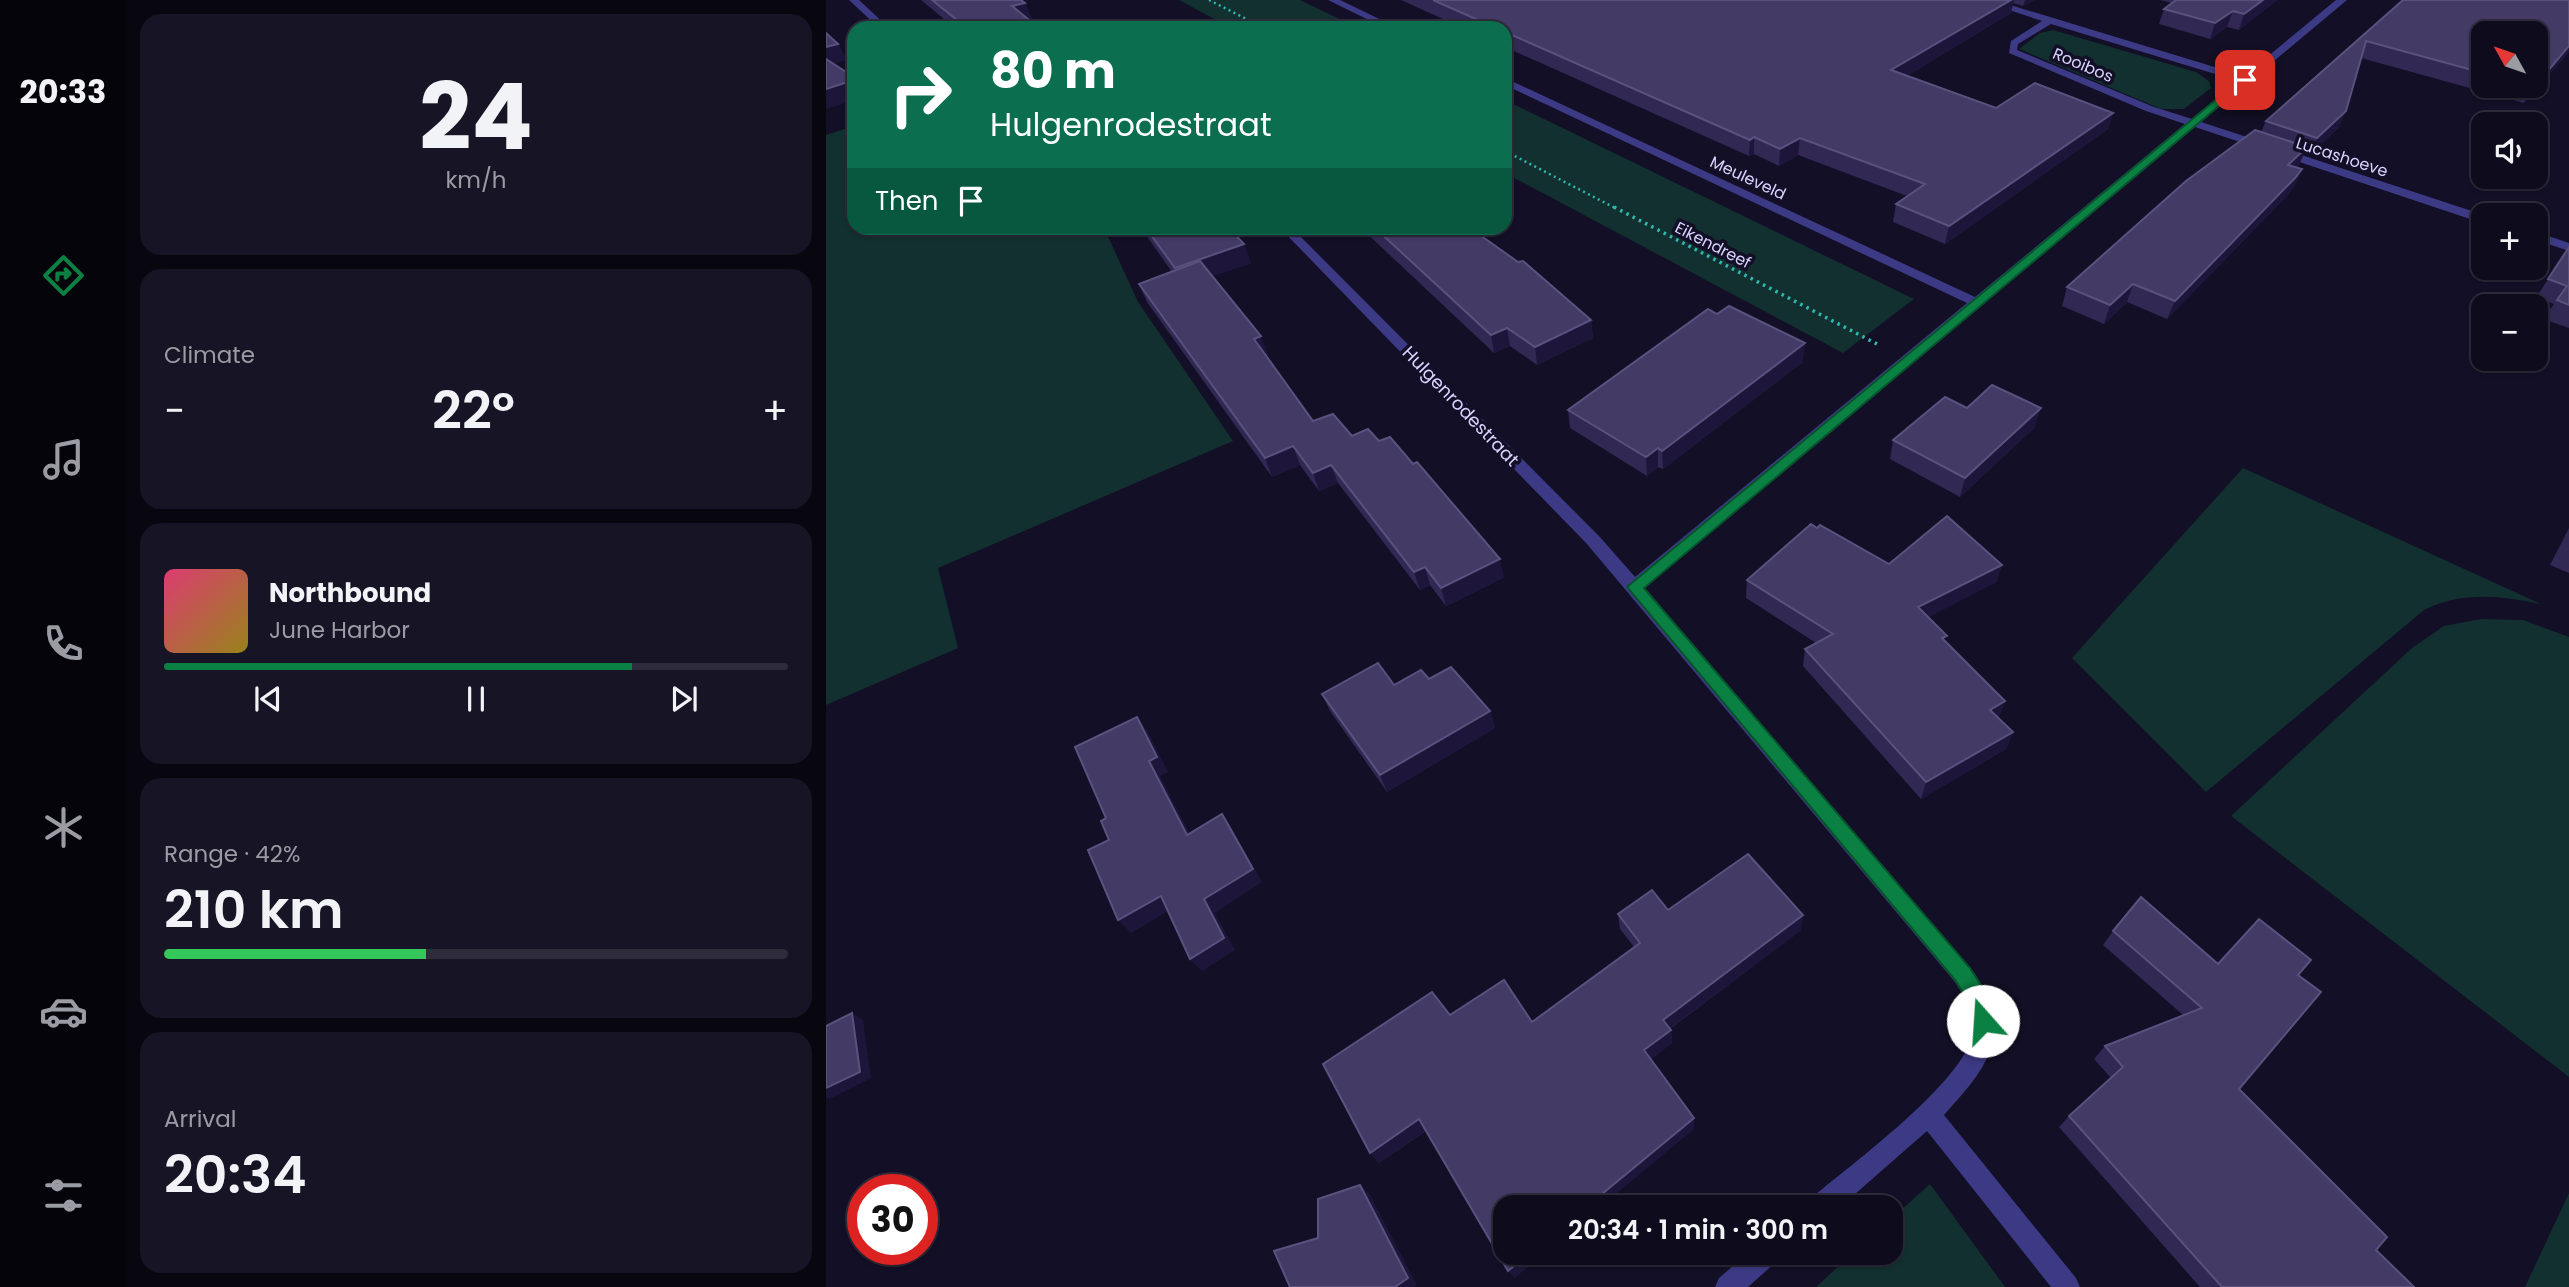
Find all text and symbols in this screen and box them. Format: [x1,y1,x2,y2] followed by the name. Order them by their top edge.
[2471,21,2548,98] north arrow
[2471,21,2548,371] map controls
[990,37,1116,105] text: 80 m
[2049,42,2117,88] street label: Rooibos
[875,49,966,140] icon: right
[2215,50,2275,110] pin
[419,53,533,181] text: 24
[2226,61,2264,99] icon: arrive
[20,69,106,114] text: 20:33
[990,102,1272,147] text: Hulgenrodestraat
[2471,112,2548,189] button: sound
[2293,131,2391,183] street label: Lucashoeve
[1706,150,1790,206] street label: Meuleveld
[445,164,507,196] text: km/h
[952,182,990,220] icon: arrive
[875,183,938,219] text: Then
[2471,203,2548,280] button: +
[1671,216,1755,274] street label: Eikendreef
[39,251,88,300] icon: directions
[2471,294,2548,371] button: −
[164,339,255,371] text: Climate
[1397,340,1525,472] street label: Hulgenrodestraat
[432,374,515,447] text: 22°
[164,384,185,437] text: −
[762,384,788,437] text: +
[39,435,88,484] icon: music
[269,575,431,611] text: Northbound
[269,614,410,646] text: June Harbor
[39,619,88,668] icon: phone
[249,680,287,718] icon: previous
[457,680,495,718] icon: pause
[665,680,703,718] icon: next
[39,803,88,852] icon: climate
[164,838,300,870] text: Range · 42%
[164,873,344,946] text: 210 km
[1946,984,2020,1058] position arrow
[39,987,88,1036] icon: car
[164,1103,236,1135] text: Arrival
[164,1138,307,1211] text: 20:34
[39,1171,88,1220] icon: filters
[847,1174,938,1265] speed limit sign: 30
[1568,1212,1828,1248] text: 20:34 · 1 min · 300 m

